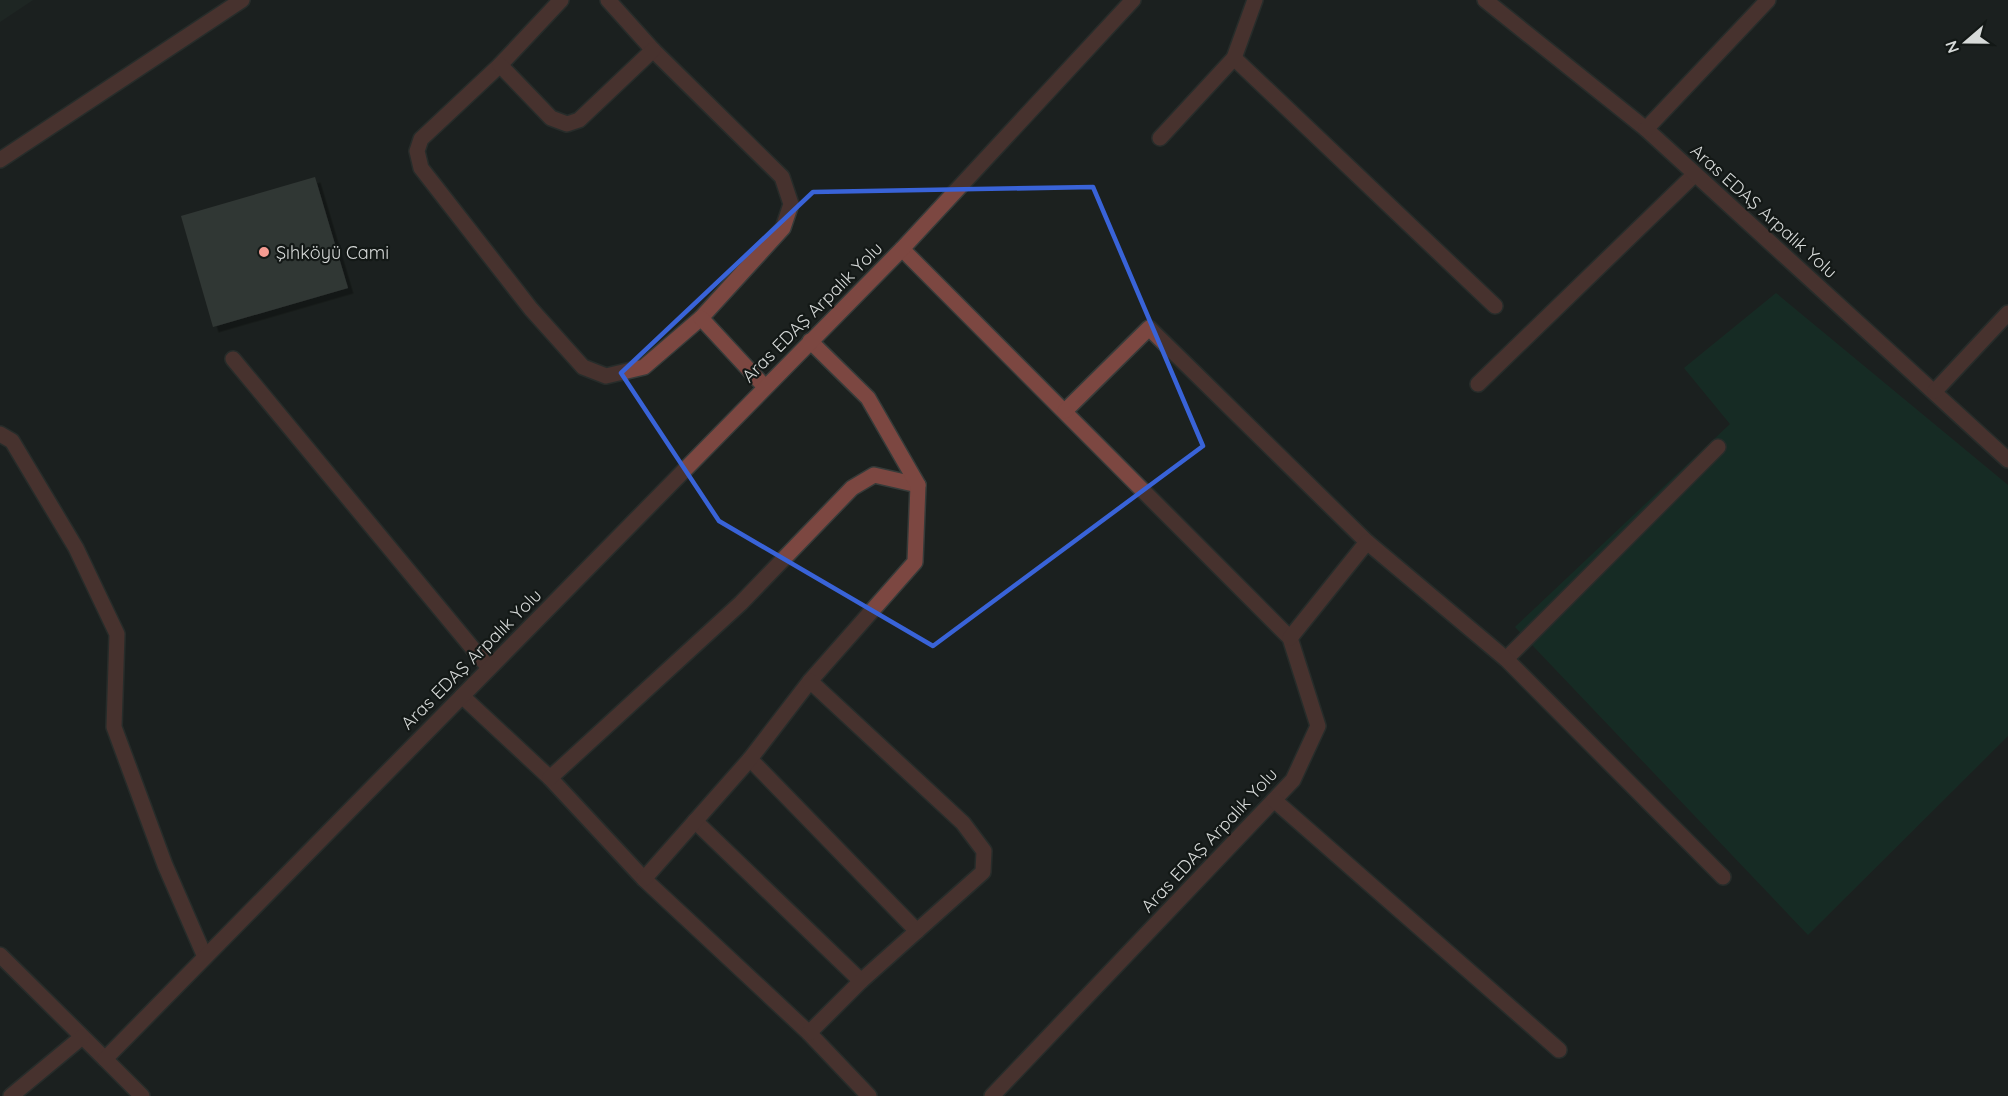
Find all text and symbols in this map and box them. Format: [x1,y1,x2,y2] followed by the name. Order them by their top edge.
[1936,12,1996,72] north arrow
[1940,38,1963,56] text: N
[1686,139,1842,283] street label: Aras EDAŞ Arpalık Yolu
[737,237,887,387] street label: Aras EDAŞ Arpalık Yolu
[276,241,389,264] place label: Şıhköyü Cami
[257,245,271,259] marker: Şıhköyü Cami
[396,584,546,734] street label: Aras EDAŞ Arpalık Yolu
[1136,763,1282,917] street label: Aras EDAŞ Arpalık Yolu

